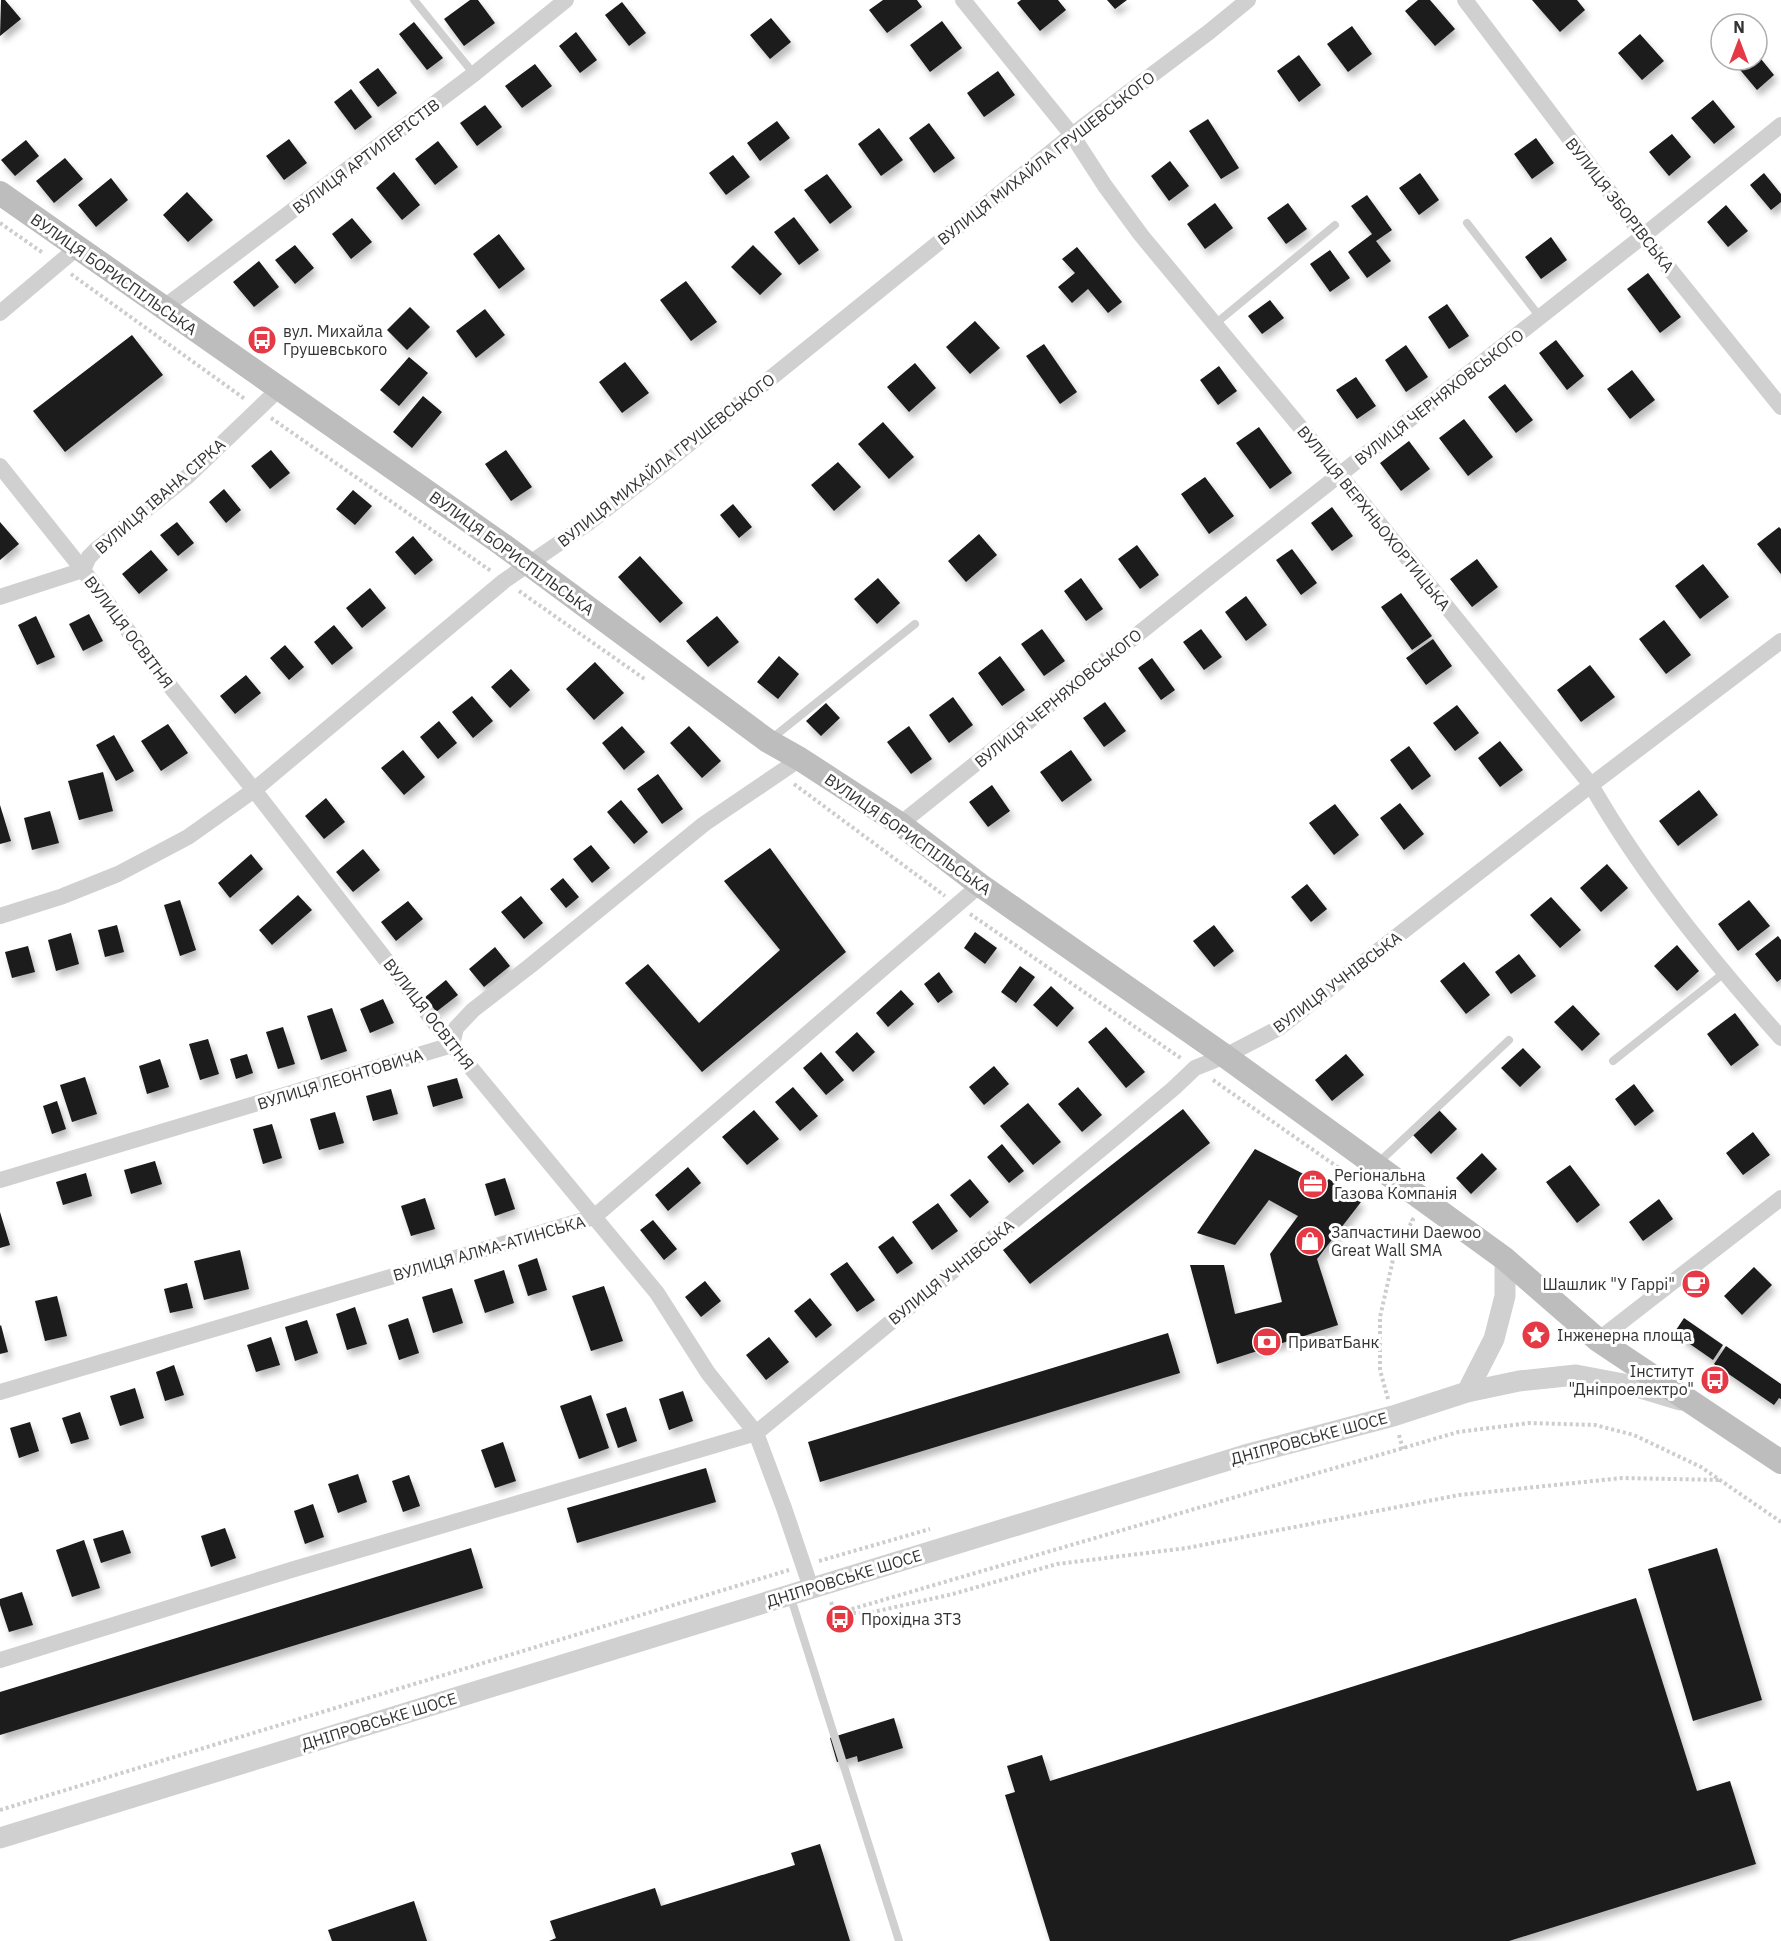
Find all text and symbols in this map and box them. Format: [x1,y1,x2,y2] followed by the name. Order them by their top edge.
[1709,12,1769,72] north arrow
[1733,17,1745,37] text: N
[933,67,1159,249] street label: ВУЛИЦЯ МИХАЙЛА ГРУШЕВСЬКОГО
[288,94,444,218] street label: ВУЛИЦЯ АРТИЛЕРІСТІВ
[1561,134,1679,276] street label: ВУЛИЦЯ ЗБОРІВСЬКА
[27,209,201,339] street label: ВУЛИЦЯ БОРИСПІЛЬСЬКА
[283,321,387,359] place label: вул. Михайла Грушевського
[246,324,278,356] bus stop icon: вул. Михайла Грушевського
[1350,325,1528,469] street label: ВУЛИЦЯ ЧЕРНЯХОВСЬКОГО
[553,369,779,551] street label: ВУЛИЦЯ МИХАЙЛА ГРУШЕВСЬКОГО
[1293,422,1455,614] street label: ВУЛИЦЯ ВЕРХНЬОХОРТИЦЬКА
[91,434,229,558] street label: ВУЛИЦЯ ІВАНА СІРКА
[426,486,598,620] street label: ВУЛИЦЯ БОРИСПІЛЬСЬКА
[80,572,178,692] street label: ВУЛИЦЯ ОСВІТНЯ
[970,624,1146,772] street label: ВУЛИЦЯ ЧЕРНЯХОВСЬКОГО
[821,769,995,899] street label: ВУЛИЦЯ БОРИСПІЛЬСЬКА
[1269,927,1405,1037] street label: ВУЛИЦЯ УЧНІВСЬКА
[379,954,479,1074] street label: ВУЛИЦЯ ОСВІТНЯ
[255,1044,425,1114] street label: ВУЛИЦЯ ЛЕОНТОВИЧА
[1334,1165,1457,1203] place label: Регіональна Газова Компанія
[1297,1168,1329,1200] office icon: Регіональна Газова Компанія
[391,1211,587,1285] street label: ВУЛИЦЯ АЛМА-АТИНСЬКА
[884,1215,1018,1329] street label: ВУЛИЦЯ УЧНІВСЬКА
[1331,1222,1481,1260] place label: Запчастини Daewoo Great Wall SMA
[1294,1225,1326,1257] shop icon: Запчастини Daewoo Great Wall SMA
[1680,1268,1712,1300] cafe icon: Шашлик "У Гаррі"
[1543,1274,1675,1294] place label: Шашлик "У Гаррі"
[1520,1319,1552,1351] place icon: Інженерна площа
[1557,1325,1692,1345] place label: Інженерна площа
[1251,1326,1283,1358] bank icon: ПриватБанк
[1288,1332,1380,1352] place label: ПриватБанк
[1568,1361,1694,1399] place label: Інститут "Дніпроелектро"
[1699,1364,1731,1396] bus stop icon: Інститут "Дніпроелектро"
[1228,1407,1390,1469] street label: ДНІПРОВСЬКЕ ШОСЕ
[764,1545,924,1611] street label: ДНІПРОВСЬКЕ ШОСЕ
[824,1603,856,1635] bus stop icon: Прохідна ЗТЗ
[861,1609,961,1629] place label: Прохідна ЗТЗ
[299,1688,459,1754] street label: ДНІПРОВСЬКЕ ШОСЕ

